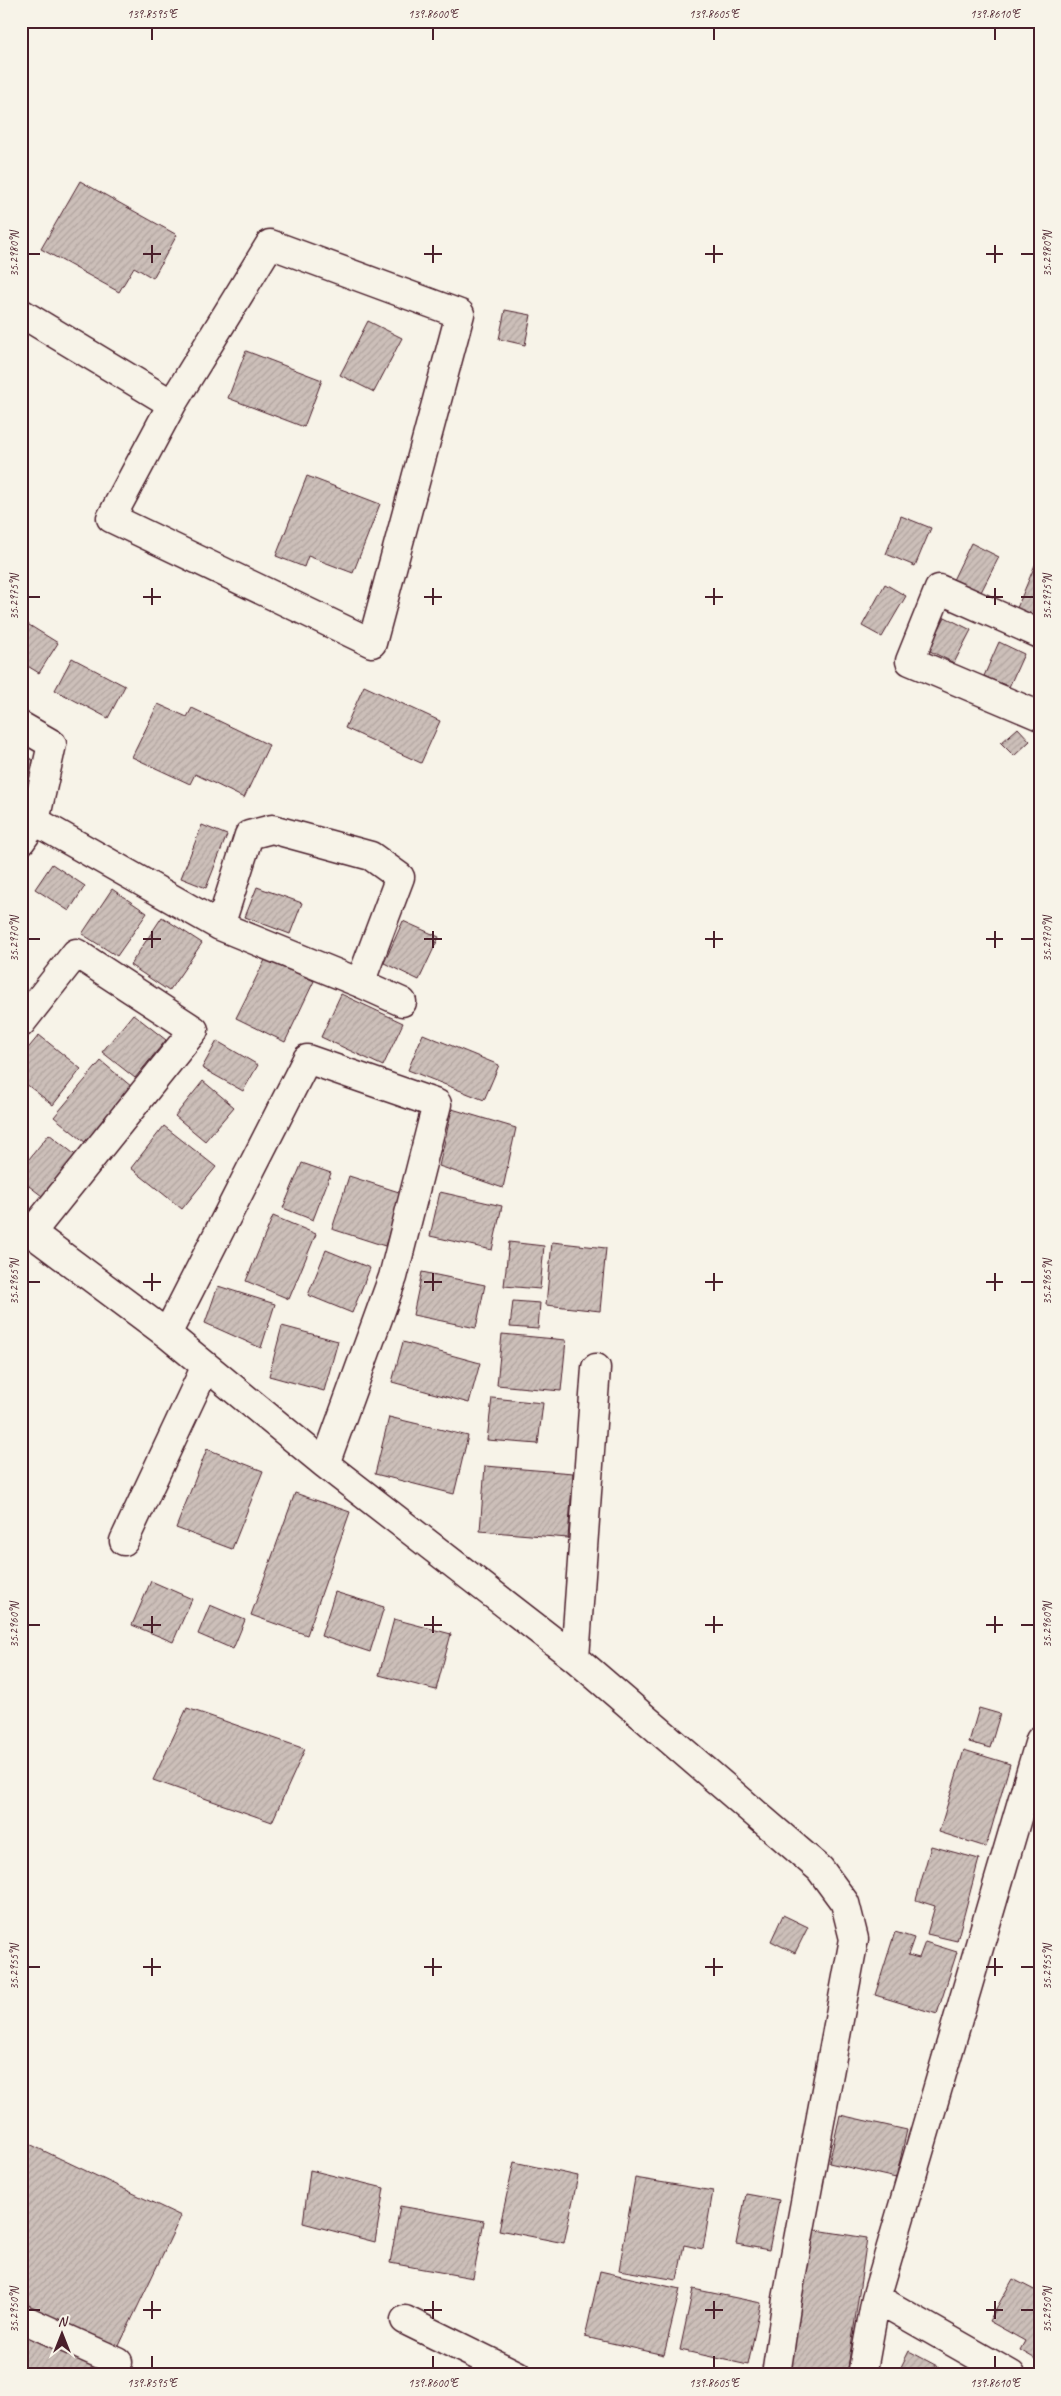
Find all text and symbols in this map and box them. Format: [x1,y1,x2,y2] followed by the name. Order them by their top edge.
[127,6,179,22] text: 139.8595°E
[408,6,460,22] text: 139.8600°E
[689,6,741,22] text: 139.8605°E
[970,6,1022,22] text: 139.8610°E
[6,230,22,277] text: 35.2980°N
[1039,230,1055,277] text: 35.2980°N
[6,573,22,620] text: 35.2975°N
[1039,573,1055,620] text: 35.2975°N
[6,915,22,962] text: 35.2970°N
[1039,915,1055,962] text: 35.2970°N
[6,1258,22,1305] text: 35.2965°N
[1039,1258,1055,1305] text: 35.2965°N
[6,1601,22,1648] text: 35.2960°N
[1039,1601,1055,1648] text: 35.2960°N
[6,1943,22,1990] text: 35.2955°N
[1039,1943,1055,1990] text: 35.2955°N
[6,2286,22,2333] text: 35.2950°N
[1039,2286,1055,2333] text: 35.2950°N
[38,2308,88,2358] north arrow
[58,2313,69,2330] text: N
[127,2375,179,2391] text: 139.8595°E
[408,2375,460,2391] text: 139.8600°E
[689,2375,741,2391] text: 139.8605°E
[970,2375,1022,2391] text: 139.8610°E

